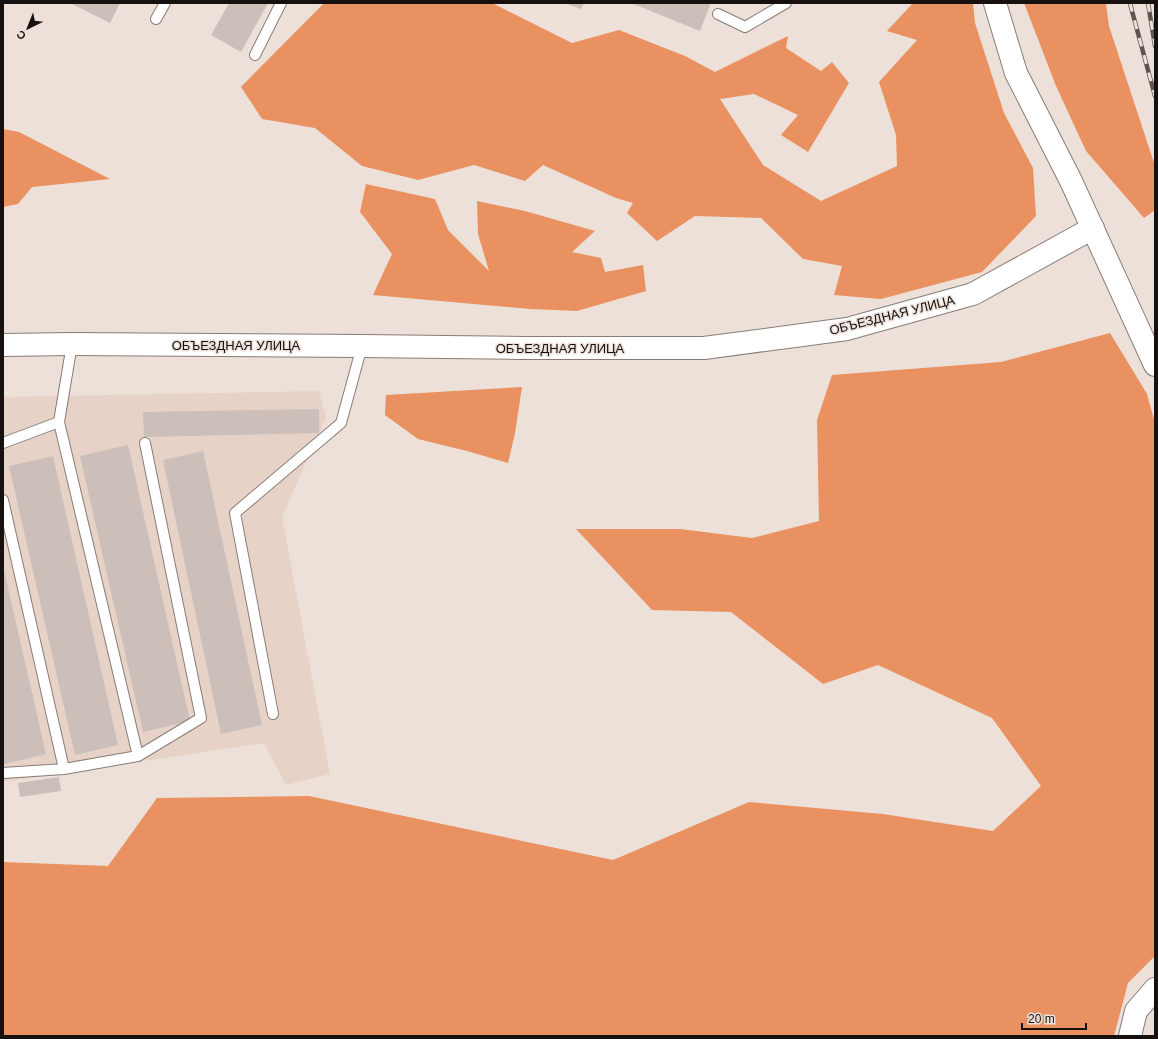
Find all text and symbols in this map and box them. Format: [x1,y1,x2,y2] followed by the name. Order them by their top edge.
[8,8,48,48] north arrow
[14,28,28,42] text: С
[828,292,957,338] street label: ОБЪЕЗДНАЯ УЛИЦА
[172,338,301,353] street label: ОБЪЕЗДНАЯ УЛИЦА
[496,341,625,356] street label: ОБЪЕЗДНАЯ УЛИЦА
[1022,1005,1086,1031] scale bar
[1028,1012,1055,1026] text: 20 m

